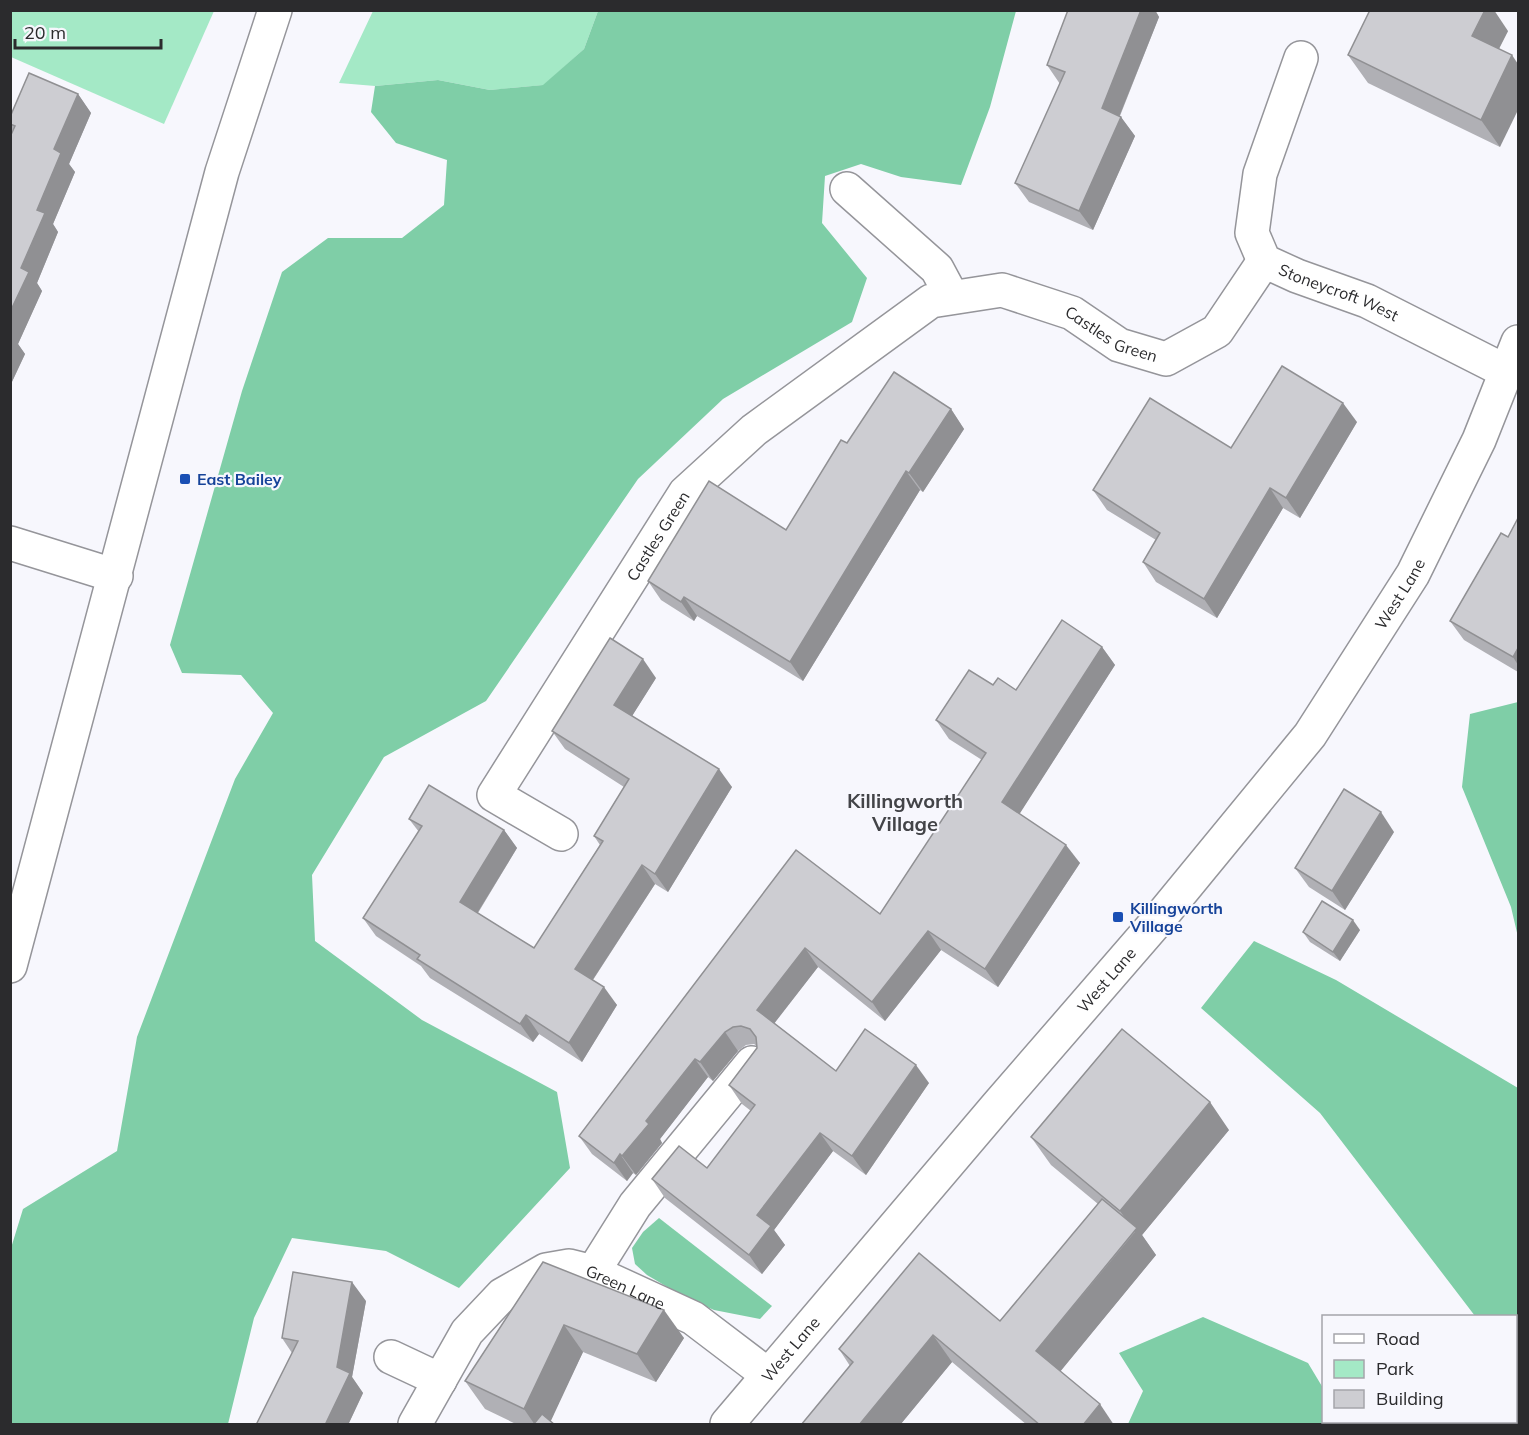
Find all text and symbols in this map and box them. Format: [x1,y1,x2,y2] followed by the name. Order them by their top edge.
[15,12,160,50] scale bar
[24,21,66,44] text: 20 m
[1275,259,1402,326] street label: Stoneycroft West
[1063,302,1160,366] street label: Castles Green
[197,469,282,489] place label: East Bailey
[178,472,192,486] marker: East Bailey
[622,487,694,585] street label: Castles Green
[1370,555,1429,633] street label: West Lane
[847,788,963,836] district label: Killingworth Village
[1129,898,1223,936] place label: Killingworth Village
[1111,910,1125,924] marker: Killingworth Village
[1073,943,1140,1017] street label: West Lane
[584,1261,668,1314] street label: Green Lane
[757,1312,824,1386] street label: West Lane
[1322,1315,1517,1423] legend
[1376,1327,1420,1350] text: Road
[1376,1357,1415,1380] text: Park
[1376,1387,1444,1410] text: Building

